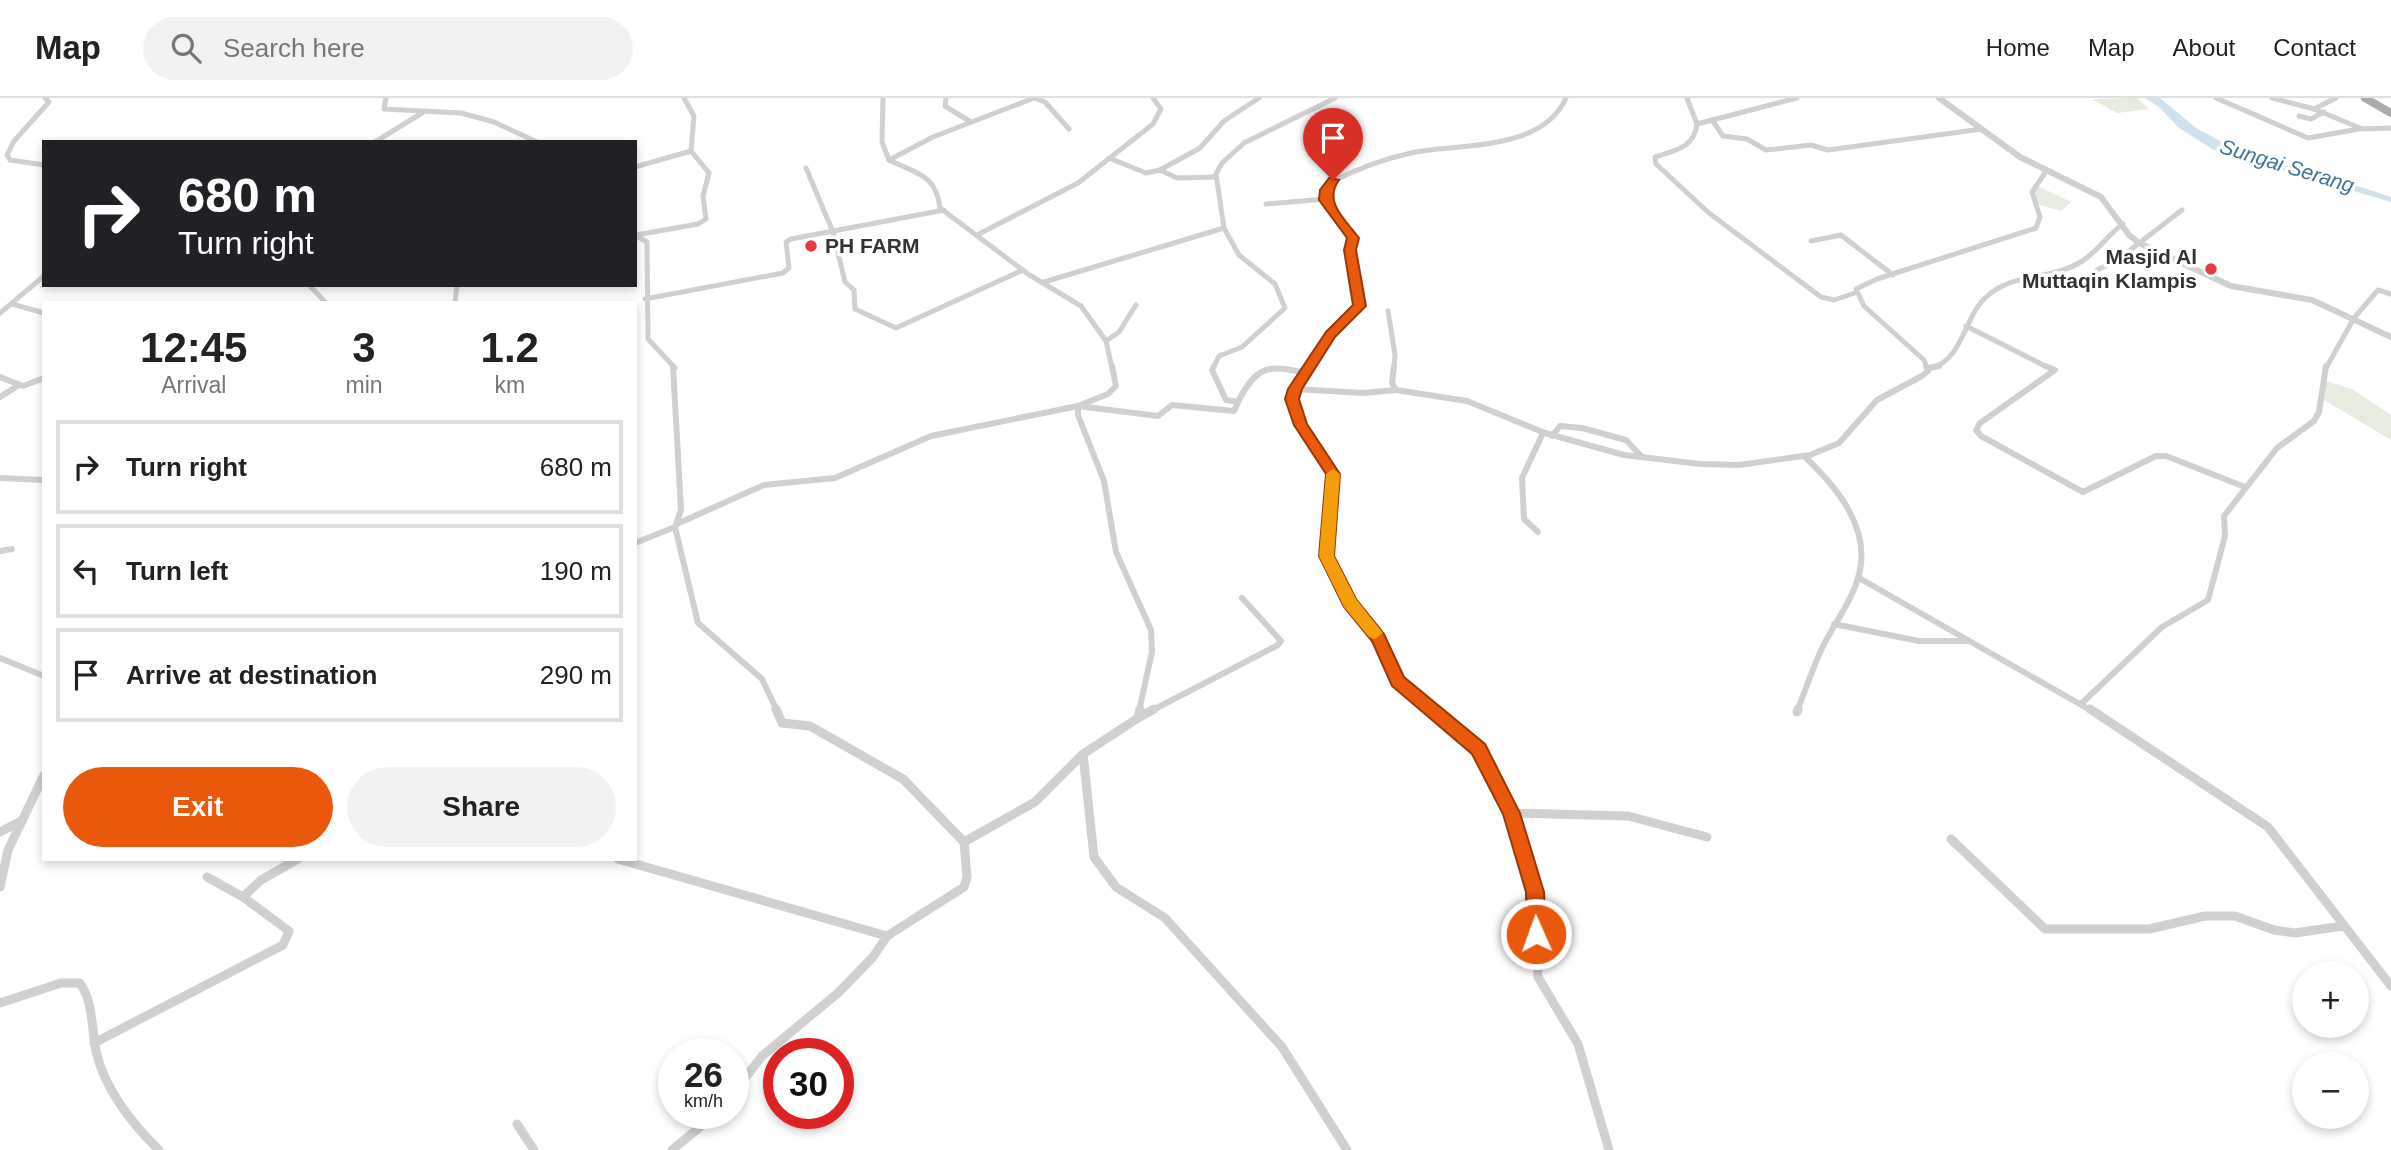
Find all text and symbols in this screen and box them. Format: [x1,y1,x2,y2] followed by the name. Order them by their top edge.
[143,17,633,80] search box
[35,29,101,66] text: Map
[167,29,205,67] icon: search
[223,33,365,63] text: Search here
[1986,34,2050,61] text: Home
[2088,34,2135,61] text: Map
[2173,34,2235,61] text: About
[2273,34,2356,61] text: Contact
[1303,108,1363,180] pin
[1314,119,1352,157] icon: arrive
[2217,134,2357,197] water label: Sungai Serang
[63,168,154,259] icon: right
[178,168,317,222] text: 680 m
[178,225,314,261] text: Turn right
[825,234,920,257] place label: PH FARM
[803,238,819,254] marker: PH FARM
[2022,245,2197,292] place label: Masjid Al Muttaqin Klampis
[2203,261,2219,277] marker: Masjid Al Muttaqin Klampis
[140,324,247,371] text: 12:45
[352,324,376,371] text: 3
[481,324,539,371] text: 1.2
[161,372,226,398] text: Arrival
[345,372,383,398] text: min
[494,372,525,398] text: km
[67,448,105,486] icon: right
[126,452,247,482] text: Turn right
[540,452,612,482] text: 680 m
[67,552,105,590] icon: left
[126,556,228,586] text: Turn left
[540,556,612,586] text: 190 m
[67,656,105,694] icon: arrive
[126,660,377,690] text: Arrive at destination
[540,660,612,690] text: 290 m
[63,767,333,847] button: Exit
[347,767,616,847] button: Share
[1499,897,1573,971] position arrow
[2292,961,2369,1129] map controls
[2292,961,2369,1038] button: +
[763,1038,854,1129] speed limit sign: 30
[2292,1052,2369,1129] button: −
[684,1055,723,1094] text: 26
[684,1091,723,1111] text: km/h

